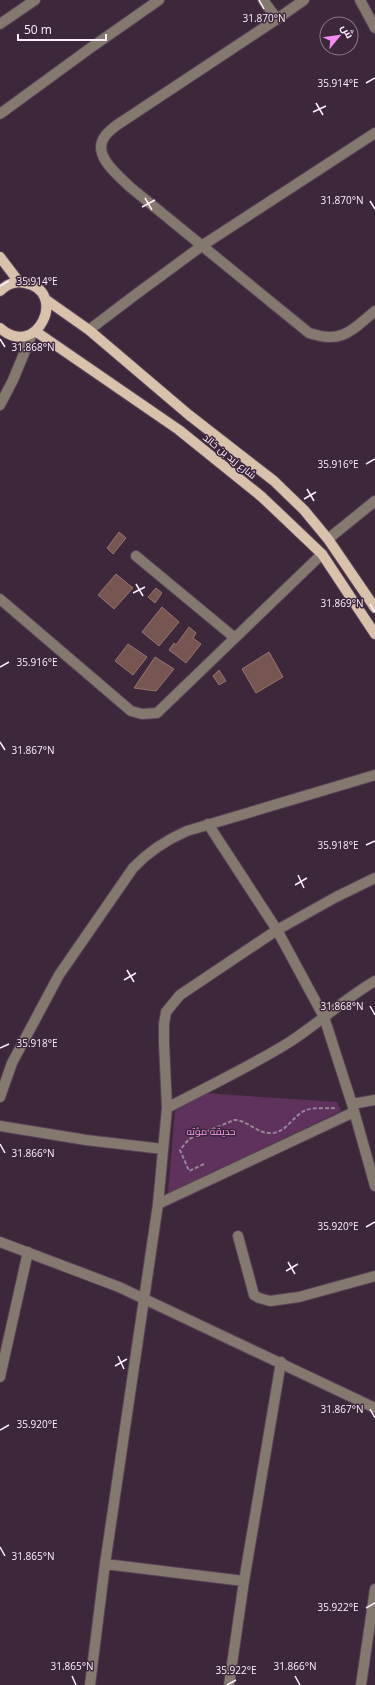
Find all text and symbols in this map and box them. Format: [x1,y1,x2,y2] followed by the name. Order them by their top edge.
[242,11,286,25] text: 31.870°N
[18,16,106,42] scale bar
[319,16,359,56] north arrow
[24,21,52,38] text: 50 m
[338,21,358,41] text: ش
[317,76,359,90] text: 35.914°E
[320,193,364,207] text: 31.870°N
[16,274,58,288] text: 35.914°E
[11,340,55,354] text: 31.868°N
[200,430,260,482] street label: شارع زيد بن خالد
[317,457,359,471] text: 35.916°E
[320,596,364,610] text: 31.869°N
[16,655,58,669] text: 35.916°E
[11,743,55,757] text: 31.867°N
[317,838,359,852] text: 35.918°E
[320,999,364,1013] text: 31.868°N
[16,1036,58,1050] text: 35.918°E
[187,1124,236,1138] park label: حديقه مؤته
[11,1146,55,1160] text: 31.866°N
[317,1219,359,1233] text: 35.920°E
[320,1402,364,1416] text: 31.867°N
[16,1417,58,1431] text: 35.920°E
[11,1549,55,1563] text: 31.865°N
[317,1600,359,1614] text: 35.922°E
[50,1659,94,1673] text: 31.865°N
[273,1659,317,1673] text: 31.866°N
[215,1663,257,1677] text: 35.922°E

